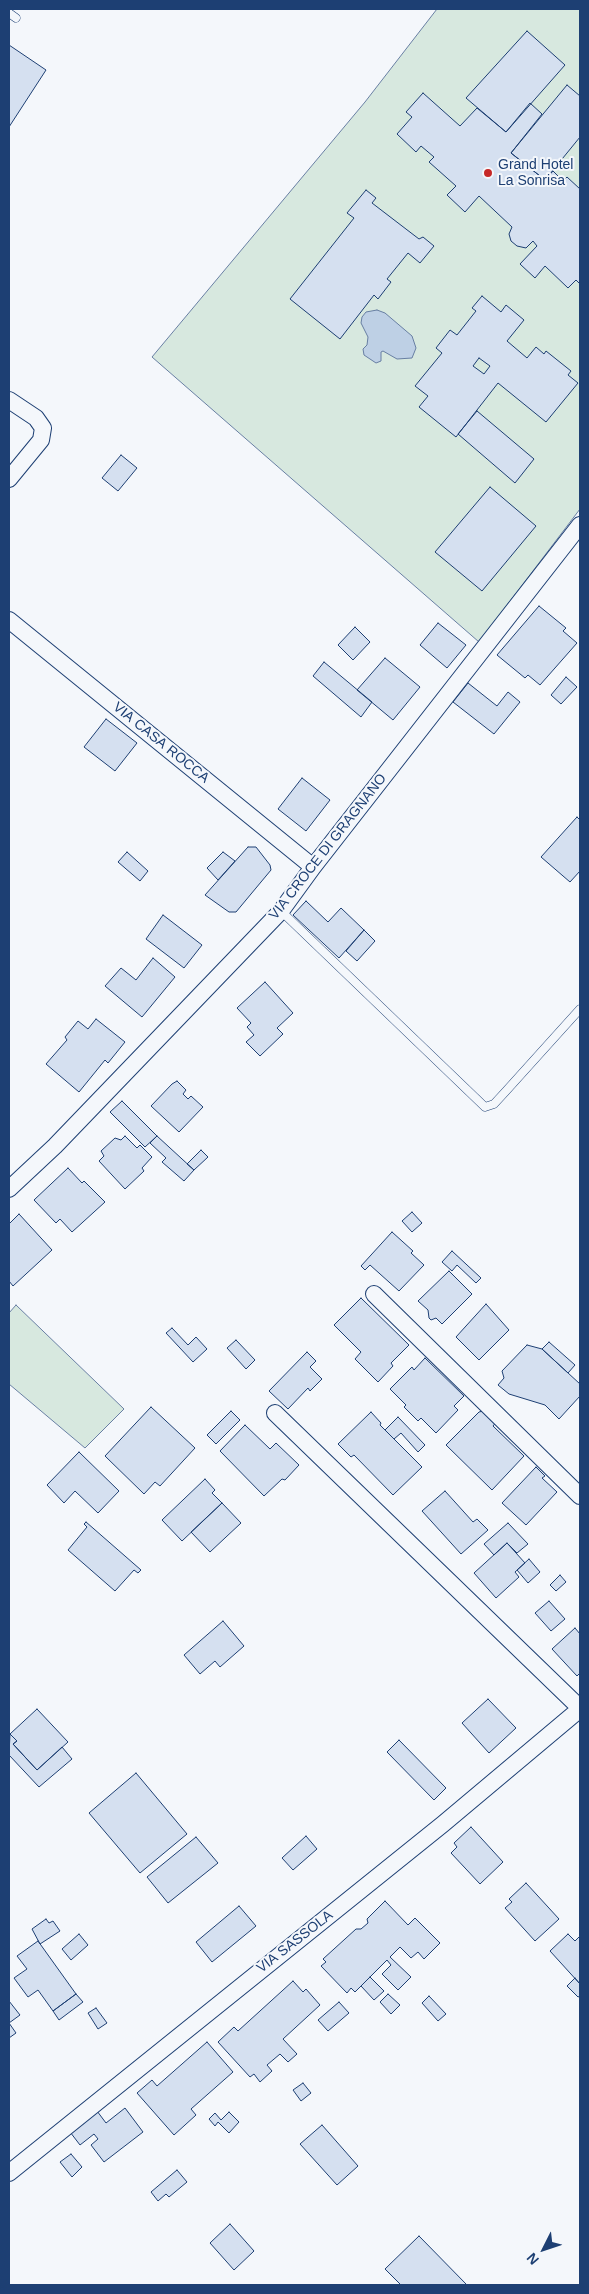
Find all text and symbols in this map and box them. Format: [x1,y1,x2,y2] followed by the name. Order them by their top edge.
[498,157,573,190] place label: Grand Hotel La Sonrisa
[482,167,494,179] marker: Grand Hotel La Sonrisa
[109,699,213,787] street label: VIA CASA ROCCA
[266,771,390,923] street label: VIA CROCE DI GRAGNANO
[254,1907,336,1977] street label: VIA SASSOLA
[519,2224,569,2274] north arrow
[523,2250,542,2268] text: N

